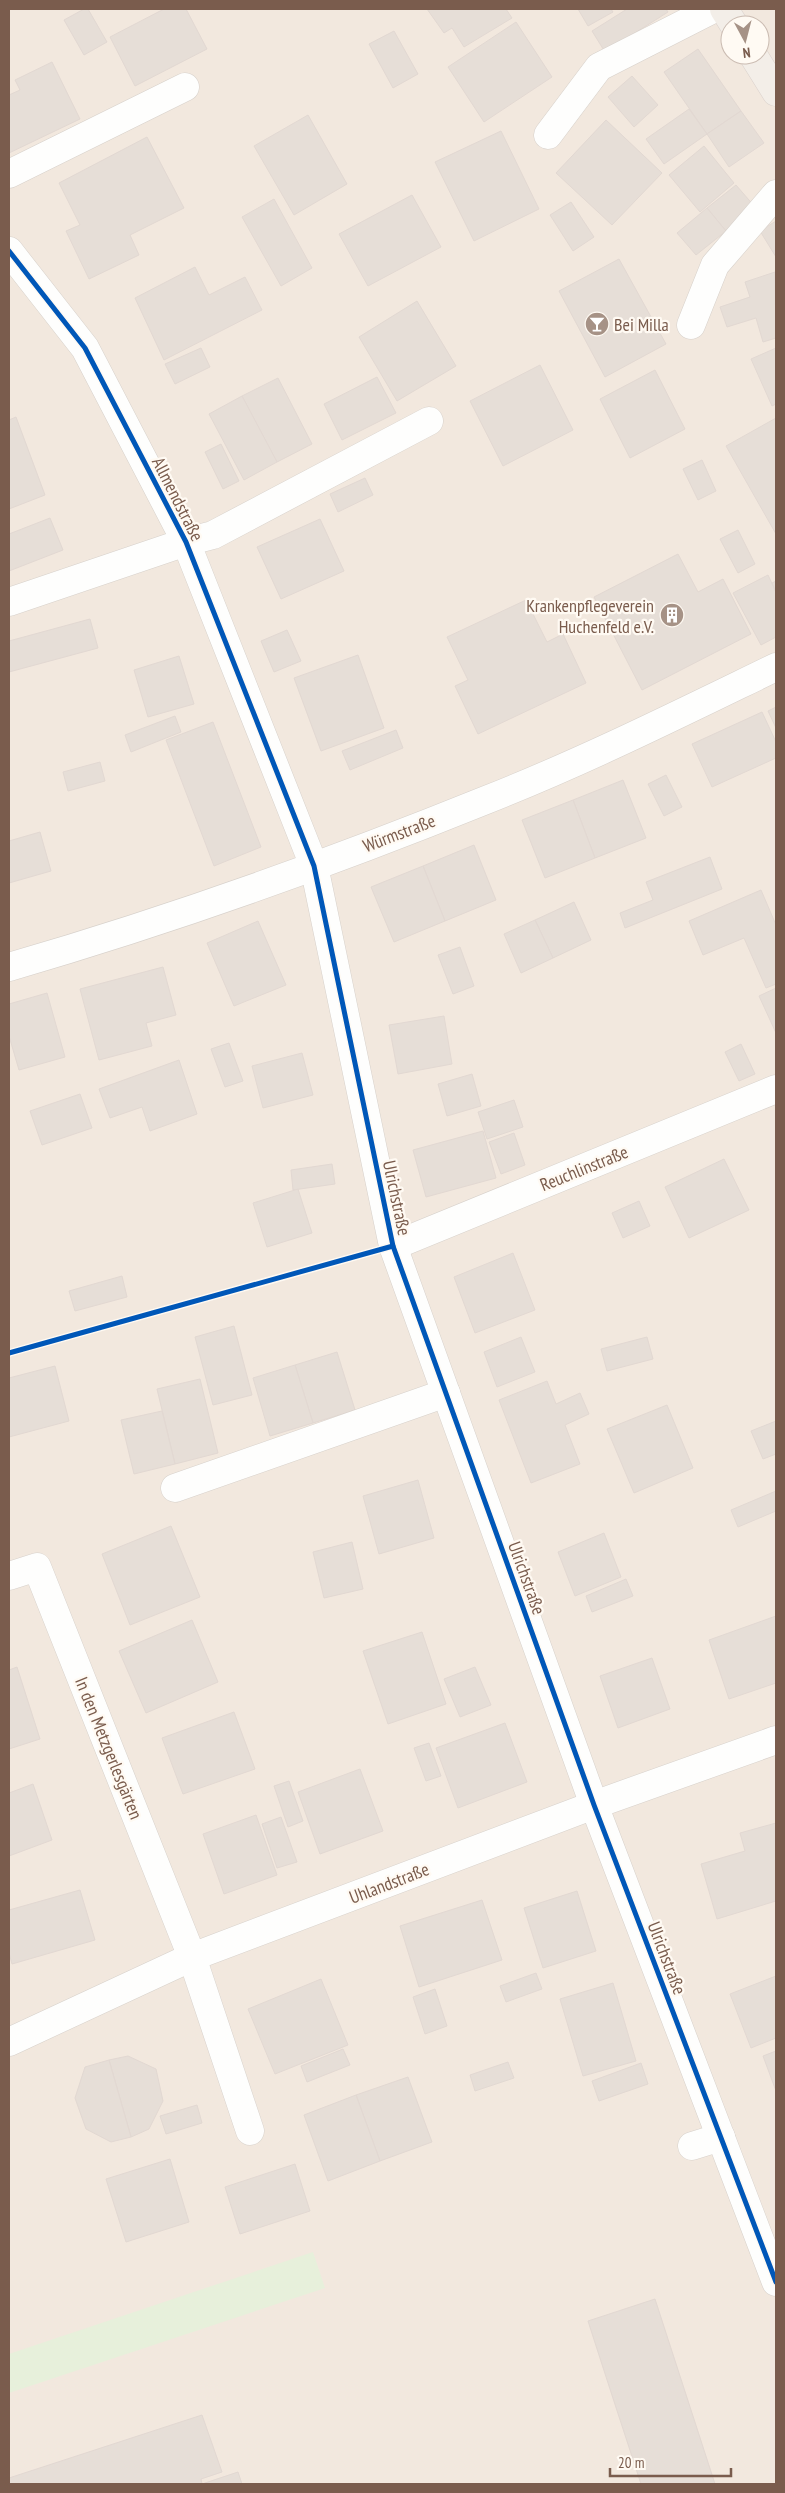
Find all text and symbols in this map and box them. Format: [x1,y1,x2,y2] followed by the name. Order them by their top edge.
[720,15,770,65] north arrow
[742,44,751,62] text: N
[584,311,610,337] bar icon: Bei Milla
[614,313,669,336] place label: Bei Milla
[147,453,209,545] street label: Allmendstraße
[526,594,654,638] place label: Krankenpflegeverein Huchenfeld e.V.
[659,602,685,628] building icon: Krankenpflegeverein Huchenfeld e.V.
[360,809,438,857] street label: Würmstraße
[537,1140,631,1196] street label: Reuchlinstraße
[378,1158,416,1238] street label: Ulrichstraße
[503,1538,551,1618] street label: Ulrichstraße
[70,1674,148,1822] street label: In den Metzgerlesgärten
[346,1857,432,1909] street label: Uhlandstraße
[643,1918,691,1998] street label: Ulrichstraße
[610,2446,731,2478] scale bar
[618,2453,644,2472] text: 20 m

